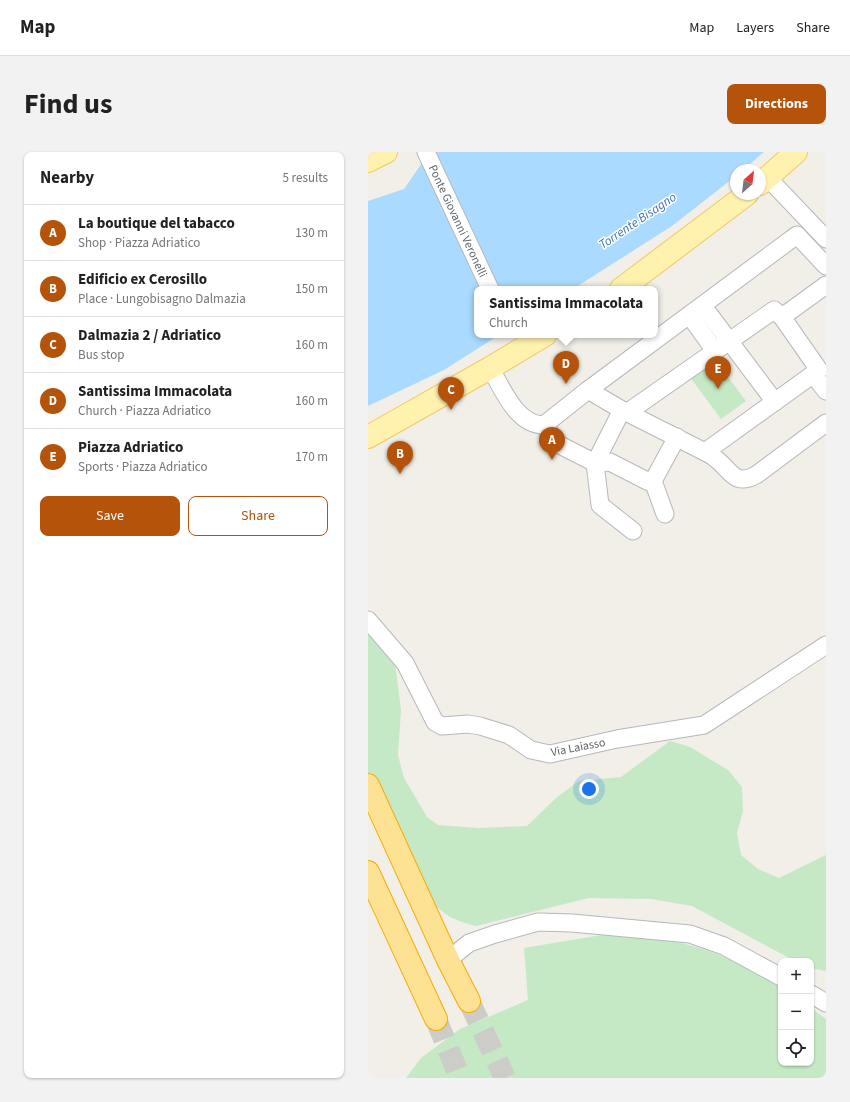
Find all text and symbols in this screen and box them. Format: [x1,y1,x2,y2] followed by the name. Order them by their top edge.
[20,14,55,41] text: Map
[689,18,714,38] text: Map
[736,18,774,38] text: Layers
[796,18,830,38] text: Share
[24,84,112,124] text: Find us
[727,84,826,124] button: Directions
[424,162,491,280] street label: Ponte Giovanni Veronelli
[730,164,766,200] north arrow
[40,166,94,190] text: Nearby
[283,169,328,187] text: 5 results
[595,188,680,254] water label: Torrente Bisagno
[78,213,235,234] text: La boutique del tabacco
[49,224,57,242] text: A
[295,224,328,242] text: 130 m
[78,234,200,252] text: Shop · Piazza Adriatico
[78,269,207,290] text: Edificio ex Cerosillo
[49,280,57,298] text: B
[295,280,328,298] text: 150 m
[474,286,658,338] popup
[78,290,246,308] text: Place · Lungobisagno Dalmazia
[489,293,643,314] text: Santissima Immacolata
[489,314,528,332] text: Church
[78,325,221,346] text: Dalmazia 2 / Adriatico
[49,336,57,354] text: C
[295,336,328,354] text: 160 m
[78,346,124,364] text: Bus stop
[553,351,579,384] pin: D
[705,356,731,389] pin: E
[438,377,464,410] pin: C
[78,381,232,402] text: Santissima Immacolata
[49,392,57,410] text: D
[295,392,328,410] text: 160 m
[78,402,211,420] text: Church · Piazza Adriatico
[539,427,565,460] pin: A
[78,437,183,458] text: Piazza Adriatico
[387,441,413,474] pin: B
[49,448,57,466] text: E
[295,448,328,466] text: 170 m
[78,458,208,476] text: Sports · Piazza Adriatico
[40,496,180,536] button: Save
[188,496,328,536] button: Share
[549,734,607,761] street label: Via Laiasso
[579,779,599,799] your location
[778,958,814,1066] map controls
[778,958,814,994] button: +
[778,994,814,1030] button: −
[778,1030,814,1066] button: locate

